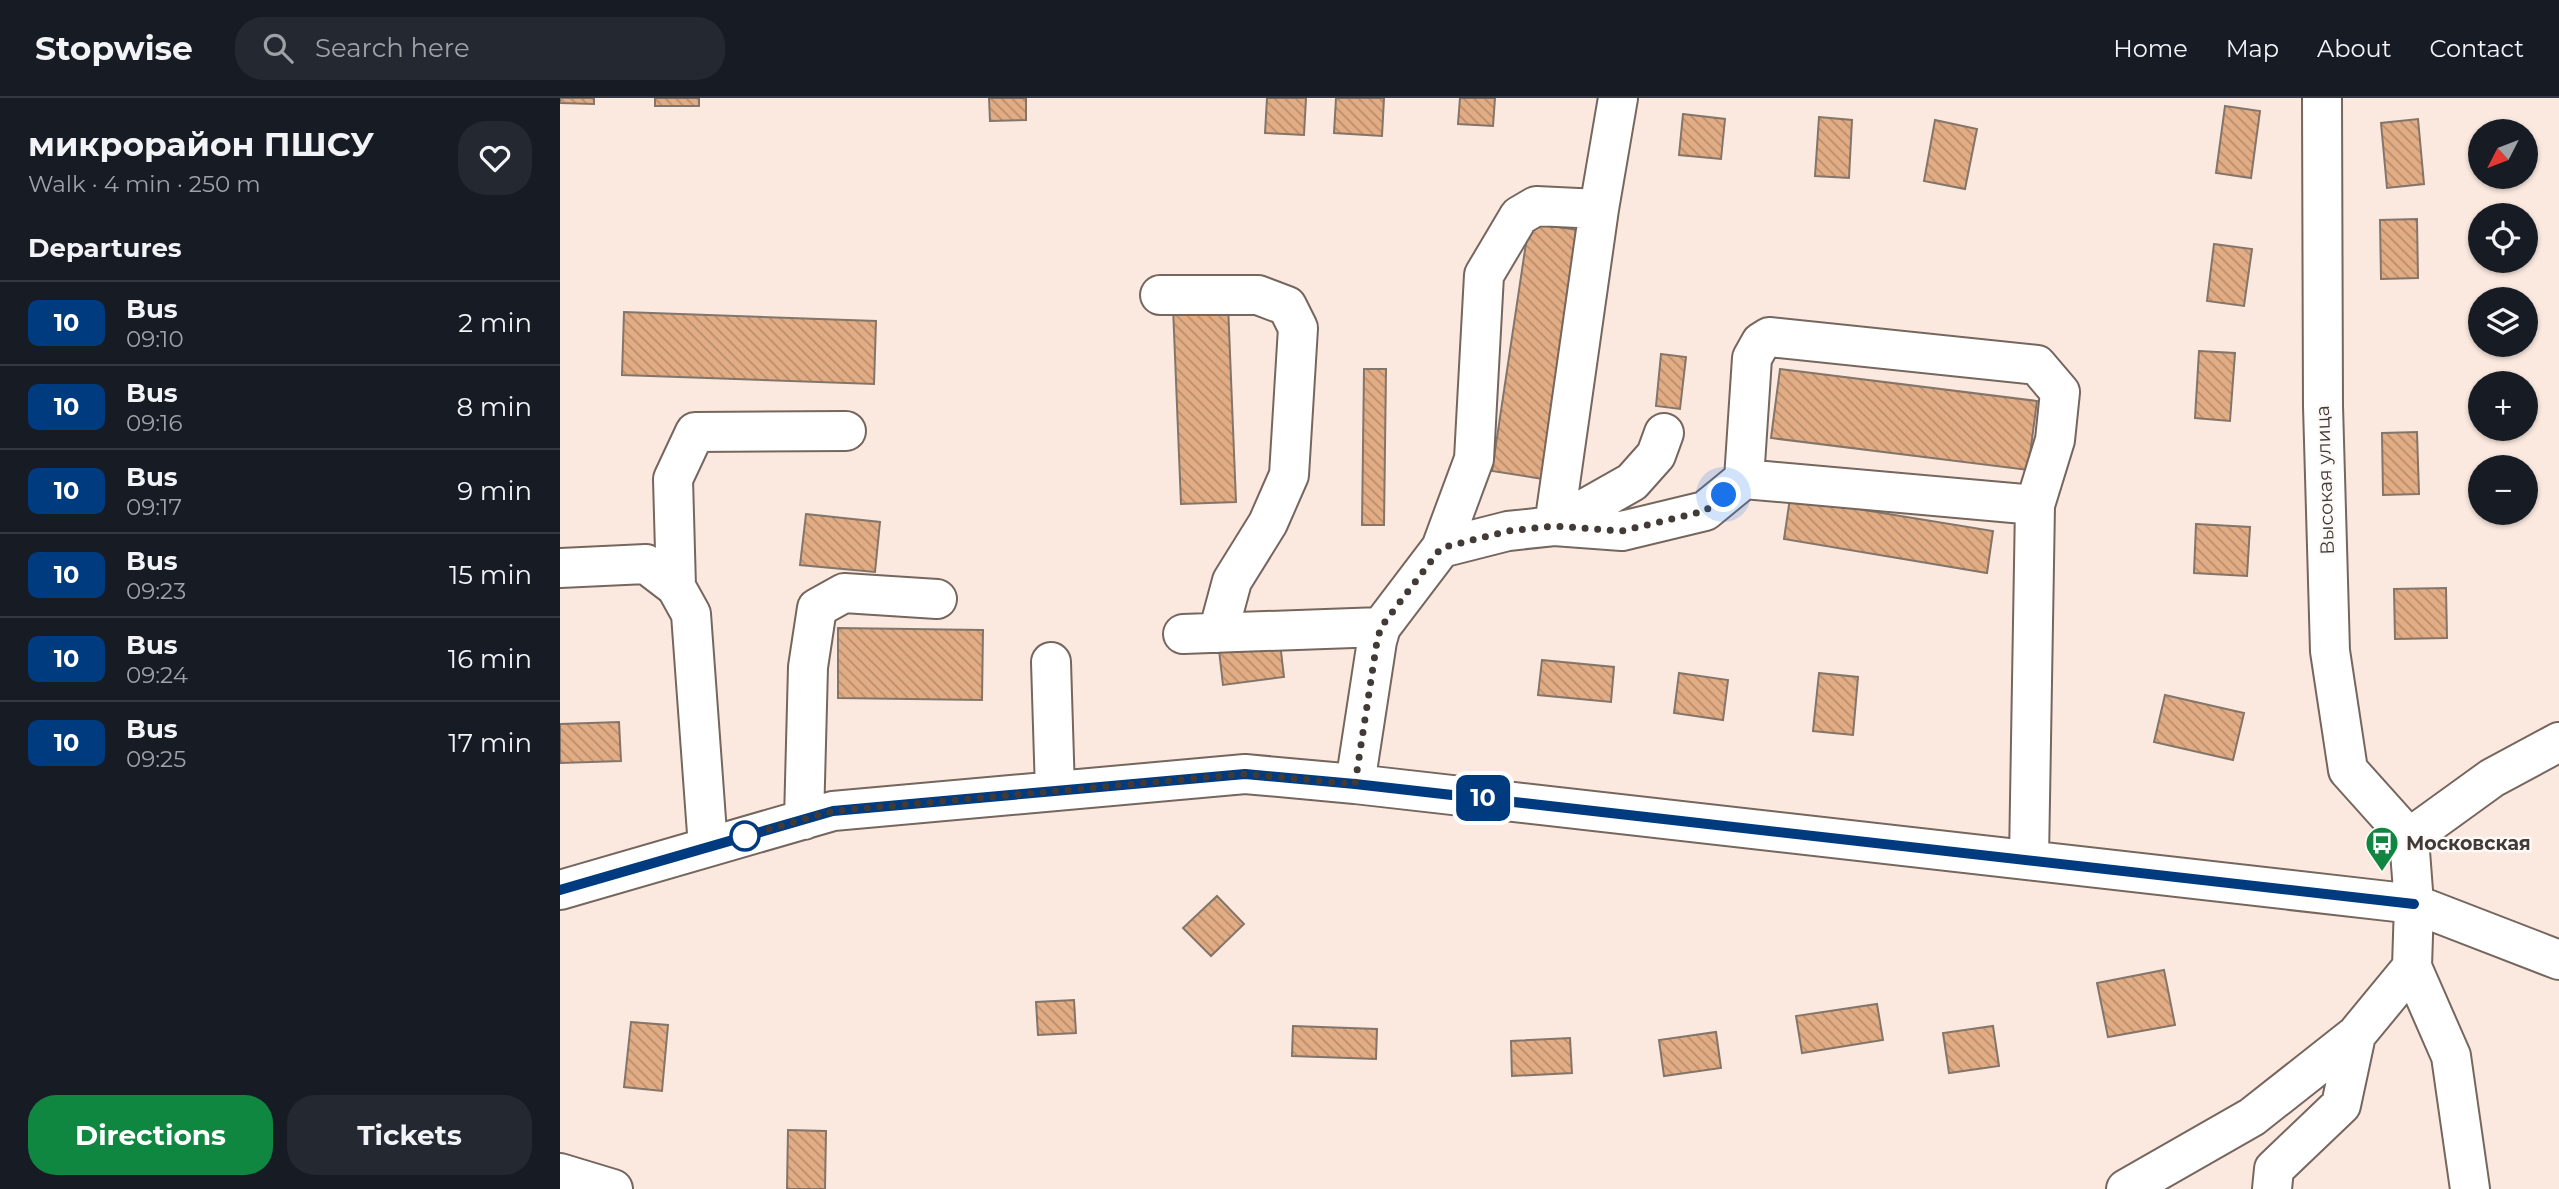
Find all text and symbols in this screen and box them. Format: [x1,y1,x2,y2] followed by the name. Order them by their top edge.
[235,17,725,80] search box
[35,28,193,68] text: Stopwise
[259,29,297,67] icon: search
[315,32,470,64] text: Search here
[2113,34,2188,63] text: Home
[2226,34,2279,63] text: Map
[2317,34,2391,63] text: About
[2429,34,2524,63] text: Contact
[2468,119,2538,189] north arrow
[2468,119,2538,525] map controls
[458,121,532,195] button: heart
[28,124,374,164] text: микрорайон ПШСУ
[28,170,261,198] text: Walk · 4 min · 250 m
[2468,203,2538,273] button: locate
[28,232,182,264] text: Departures
[2468,287,2538,357] button: layers
[126,293,178,325] text: Bus
[458,307,532,339] text: 2 min
[54,308,79,337] text: 10
[126,325,184,353] text: 09:10
[2468,371,2538,441] button: +
[126,377,178,409] text: Bus
[456,391,532,423] text: 8 min
[54,392,79,421] text: 10
[2311,405,2339,555] street label: Высокая улица
[126,409,182,437] text: 09:16
[2468,455,2538,525] button: −
[126,461,178,493] text: Bus
[457,475,532,507] text: 9 min
[54,476,79,505] text: 10
[1706,477,1741,512] your location
[126,493,182,521] text: 09:17
[126,545,178,577] text: Bus
[449,559,532,591] text: 15 min
[54,560,79,589] text: 10
[126,577,186,605] text: 09:23
[126,629,178,661] text: Bus
[448,643,532,675] text: 16 min
[54,644,79,673] text: 10
[126,661,188,689] text: 09:24
[126,713,178,745] text: Bus
[448,727,532,759] text: 17 min
[54,728,79,757] text: 10
[126,745,186,773] text: 09:25
[1452,775,1514,821] line badge: 10
[1470,783,1496,812] text: 10
[730,821,760,851] unlabelled marker
[2363,824,2401,873] bus stop icon: Московская
[2406,832,2531,855] place label: Московская
[28,1095,273,1175] button: Directions
[287,1095,532,1175] button: Tickets

